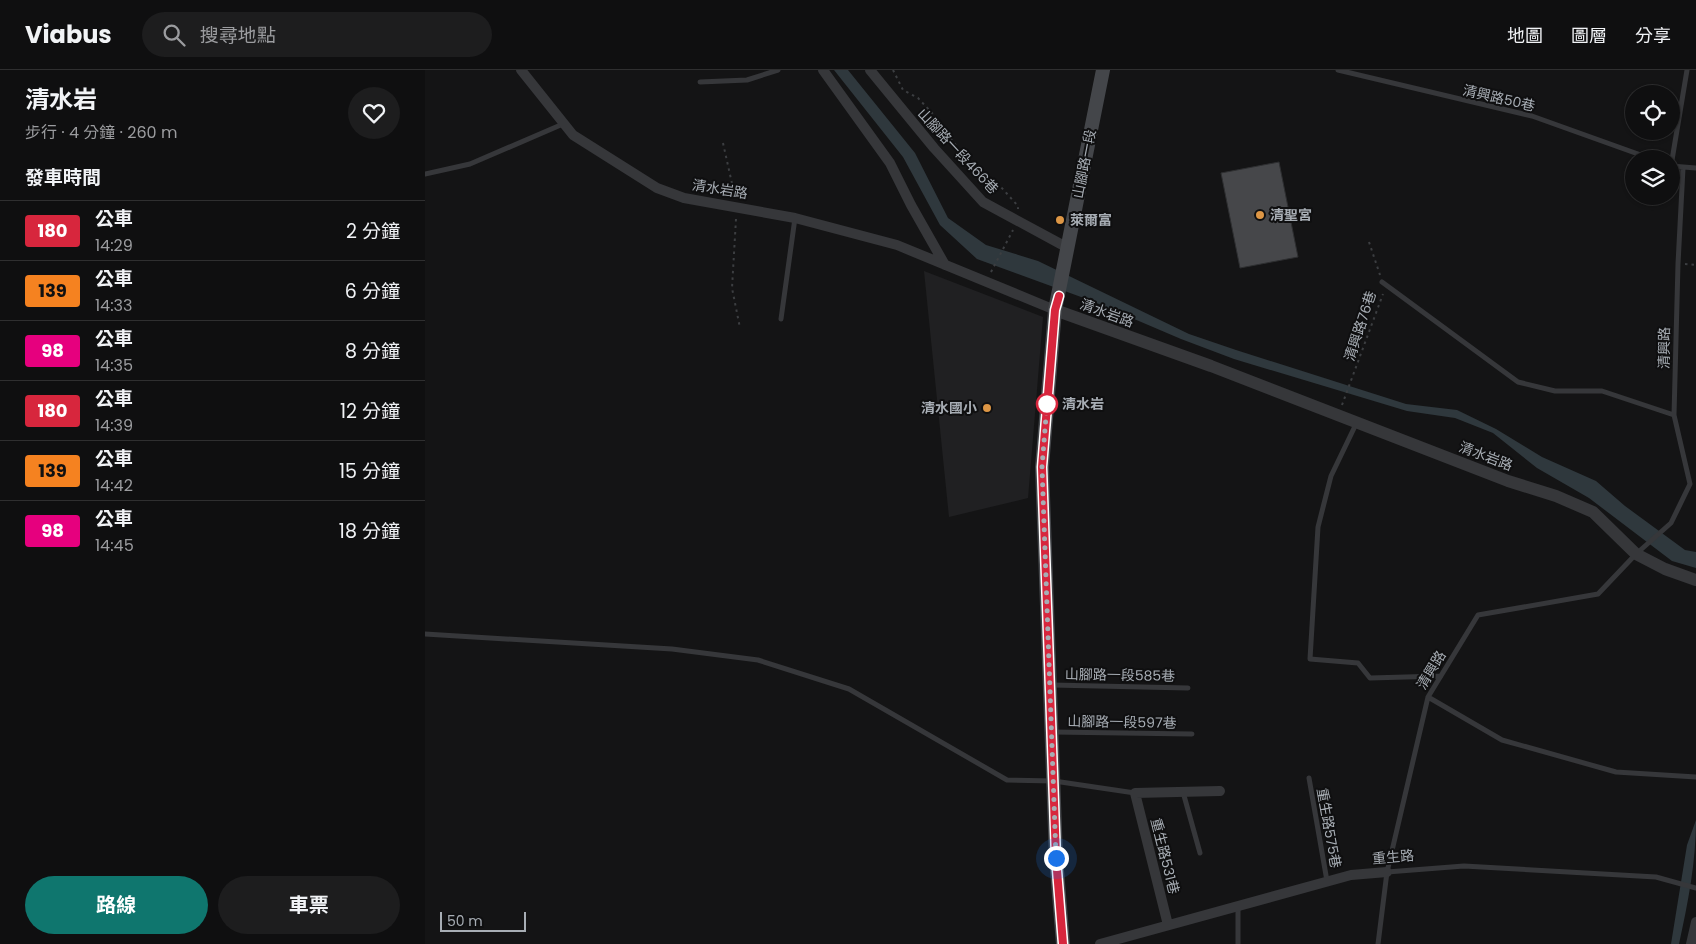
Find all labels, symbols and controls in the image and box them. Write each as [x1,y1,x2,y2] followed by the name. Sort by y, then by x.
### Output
[142,12,492,57] search box
[25,18,112,51] text: Viabus
[160,21,188,49] icon: search
[200,22,276,49] text: 搜尋地點
[1507,23,1543,48] text: 地圖
[1571,23,1607,48] text: 圖層
[1635,23,1671,48] text: 分享
[1461,80,1537,116] street label: 清興路50巷
[25,83,97,116] text: 清水岩
[1625,85,1680,205] map controls
[1625,85,1680,140] button: locate
[348,87,400,139] button: heart
[913,104,1003,198] street label: 山腳路一段466巷
[25,121,177,144] text: 步行 · 4 分鐘 · 260 m
[1068,128,1100,200] street label: 山腳路一段
[1625,150,1680,205] button: layers
[25,164,101,191] text: 發車時間
[691,175,749,203] street label: 清水岩路
[95,205,133,232] text: 公車
[1270,205,1312,225] place label: 清聖宮
[1254,209,1266,221] marker: 清聖宮
[1070,210,1112,230] place label: 萊爾富
[1054,214,1066,226] marker: 萊爾富
[37,218,68,243] text: 180
[346,218,400,245] text: 2 分鐘
[95,234,133,257] text: 14:29
[95,265,133,292] text: 公車
[38,278,67,303] text: 139
[345,278,400,305] text: 6 分鐘
[1339,288,1381,364] street label: 清興路76巷
[95,294,132,317] text: 14:33
[1077,294,1137,332] street label: 清水岩路
[95,325,133,352] text: 公車
[1654,327,1674,369] street label: 清興路
[41,338,64,363] text: 98
[345,338,400,365] text: 8 分鐘
[95,354,133,377] text: 14:35
[95,385,133,412] text: 公車
[1036,393,1058,415] marker: 清水岩
[1062,394,1104,414] place label: 清水岩
[37,398,68,423] text: 180
[340,398,400,425] text: 12 分鐘
[921,398,977,418] place label: 清水國小
[981,402,993,414] marker: 清水國小
[95,414,133,437] text: 14:39
[1456,437,1516,475] street label: 清水岩路
[95,445,133,472] text: 公車
[38,458,67,483] text: 139
[339,458,400,485] text: 15 分鐘
[95,474,133,497] text: 14:42
[95,505,133,532] text: 公車
[41,518,64,543] text: 98
[339,518,400,545] text: 18 分鐘
[95,534,134,557] text: 14:45
[1412,647,1450,693] street label: 清興路
[1065,664,1175,686] street label: 山腳路一段585巷
[1067,711,1177,733] street label: 山腳路一段597巷
[1312,786,1346,870] street label: 重生路575巷
[1146,816,1184,896] street label: 重生路531巷
[1371,845,1415,869] street label: 重生路
[1044,846,1069,871] your location
[25,876,208,934] button: 路線
[218,876,400,934] button: 車票
[440,909,526,932] scale bar
[447,911,483,931] text: 50 m

